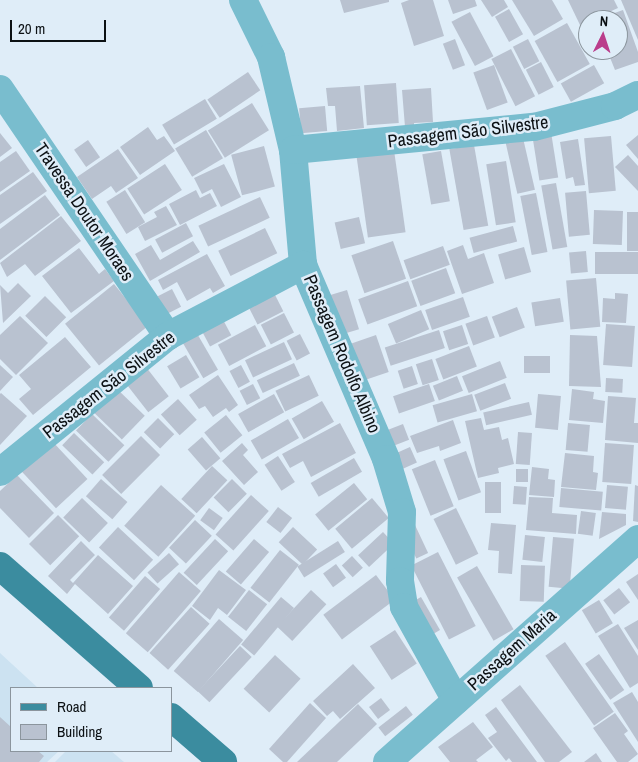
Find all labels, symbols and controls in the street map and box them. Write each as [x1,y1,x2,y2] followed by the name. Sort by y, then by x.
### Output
[12,10,109,42] scale bar
[578,10,628,60] north arrow
[599,12,609,30] text: N
[18,18,45,39] text: 20 m
[386,111,550,153] street label: Passagem São Silvestre
[30,139,138,285] street label: Travessa Doutor Moraes
[299,271,385,437] street label: Passagem Rodolfo Albino
[39,327,179,443] street label: Passagem São Silvestre
[463,605,561,695] street label: Passagem Maria
[10,687,172,752] legend
[57,696,86,717] text: Road
[57,721,102,742] text: Building

